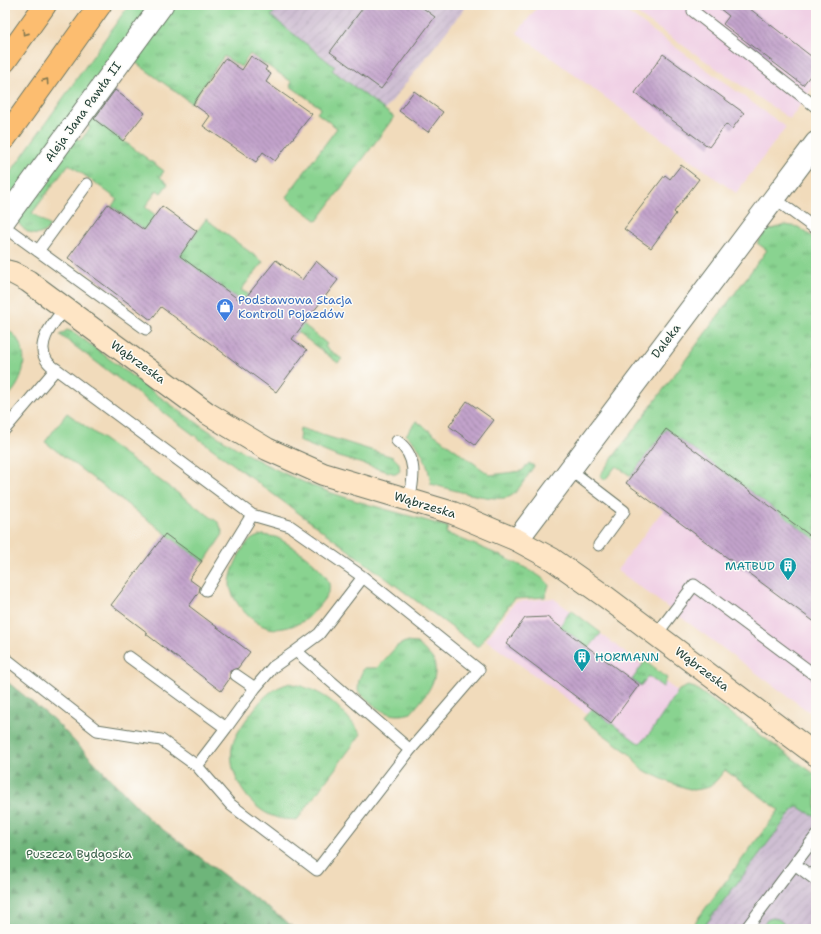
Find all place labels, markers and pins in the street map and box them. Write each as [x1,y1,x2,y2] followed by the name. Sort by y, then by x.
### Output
[238,292,352,322] place label: Podstawowa Stacja Kontroli Pojazdów
[215,297,235,322] shop icon: Podstawowa Stacja Kontroli Pojazdów
[778,556,798,581] building icon: MATBUD
[725,558,775,574] place label: MATBUD
[572,647,592,672] building icon: HORMANN
[595,649,659,665] place label: HORMANN

